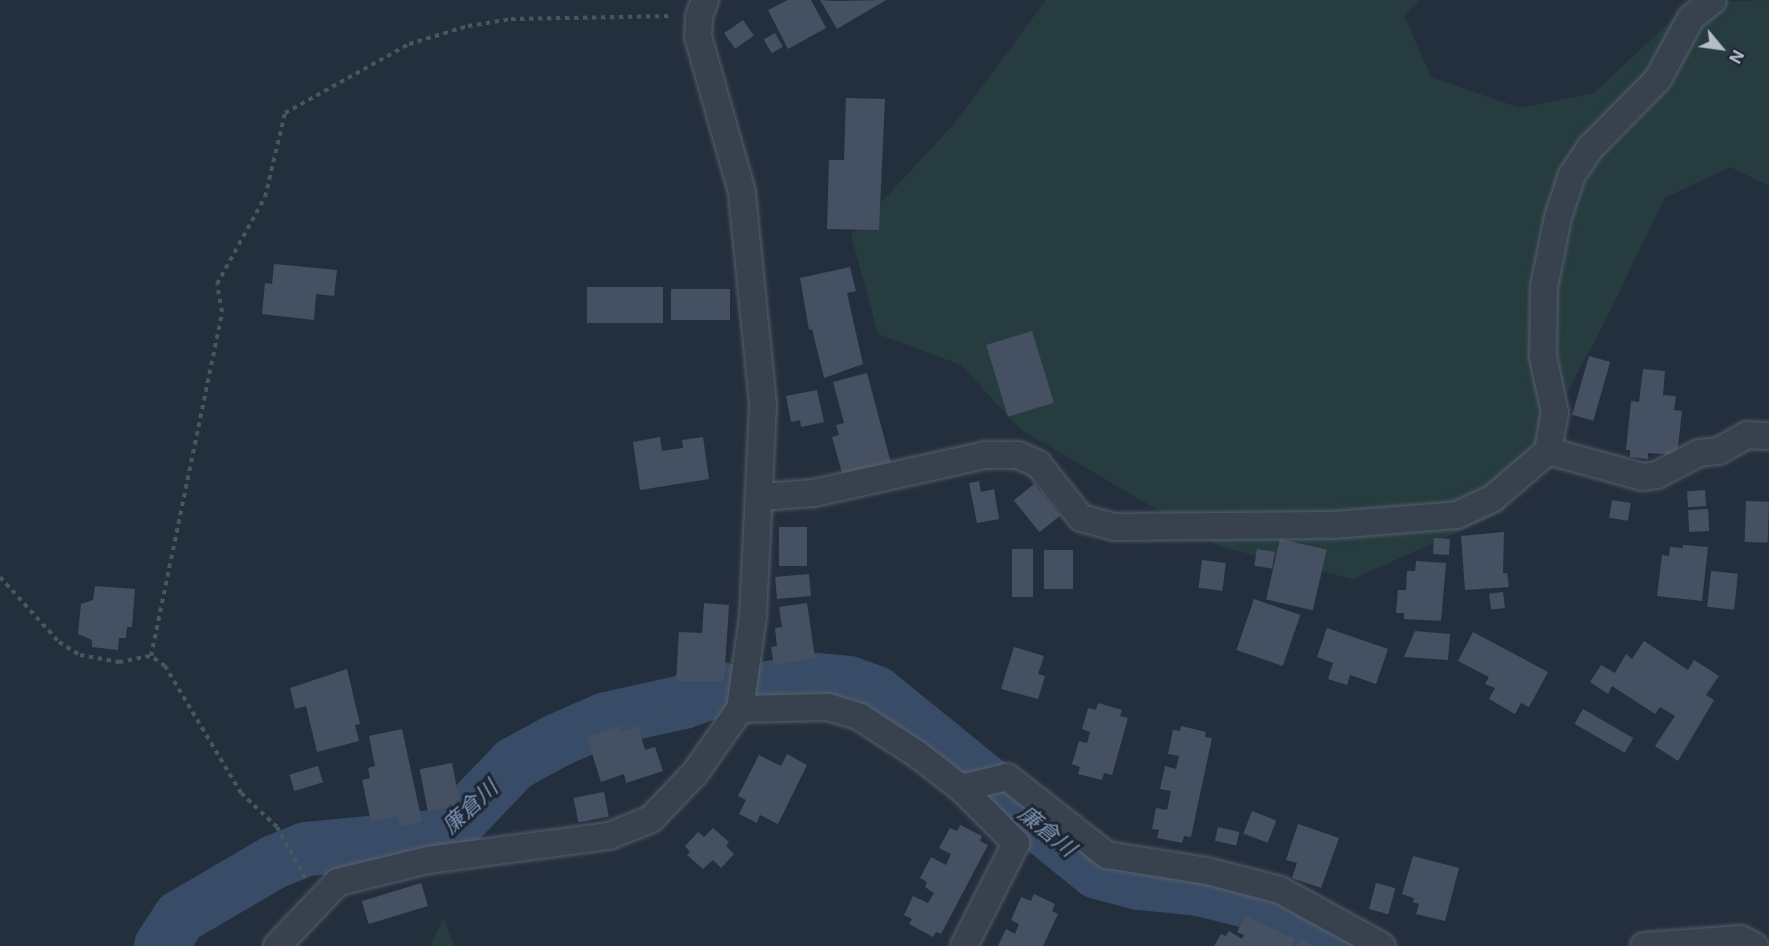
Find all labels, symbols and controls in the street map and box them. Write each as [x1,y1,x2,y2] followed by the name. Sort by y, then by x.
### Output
[1691,18,1751,78] north arrow
[1725,47,1748,67] text: N
[437,775,503,839] water label: 廉倉川
[1013,800,1081,862] water label: 廉倉川

